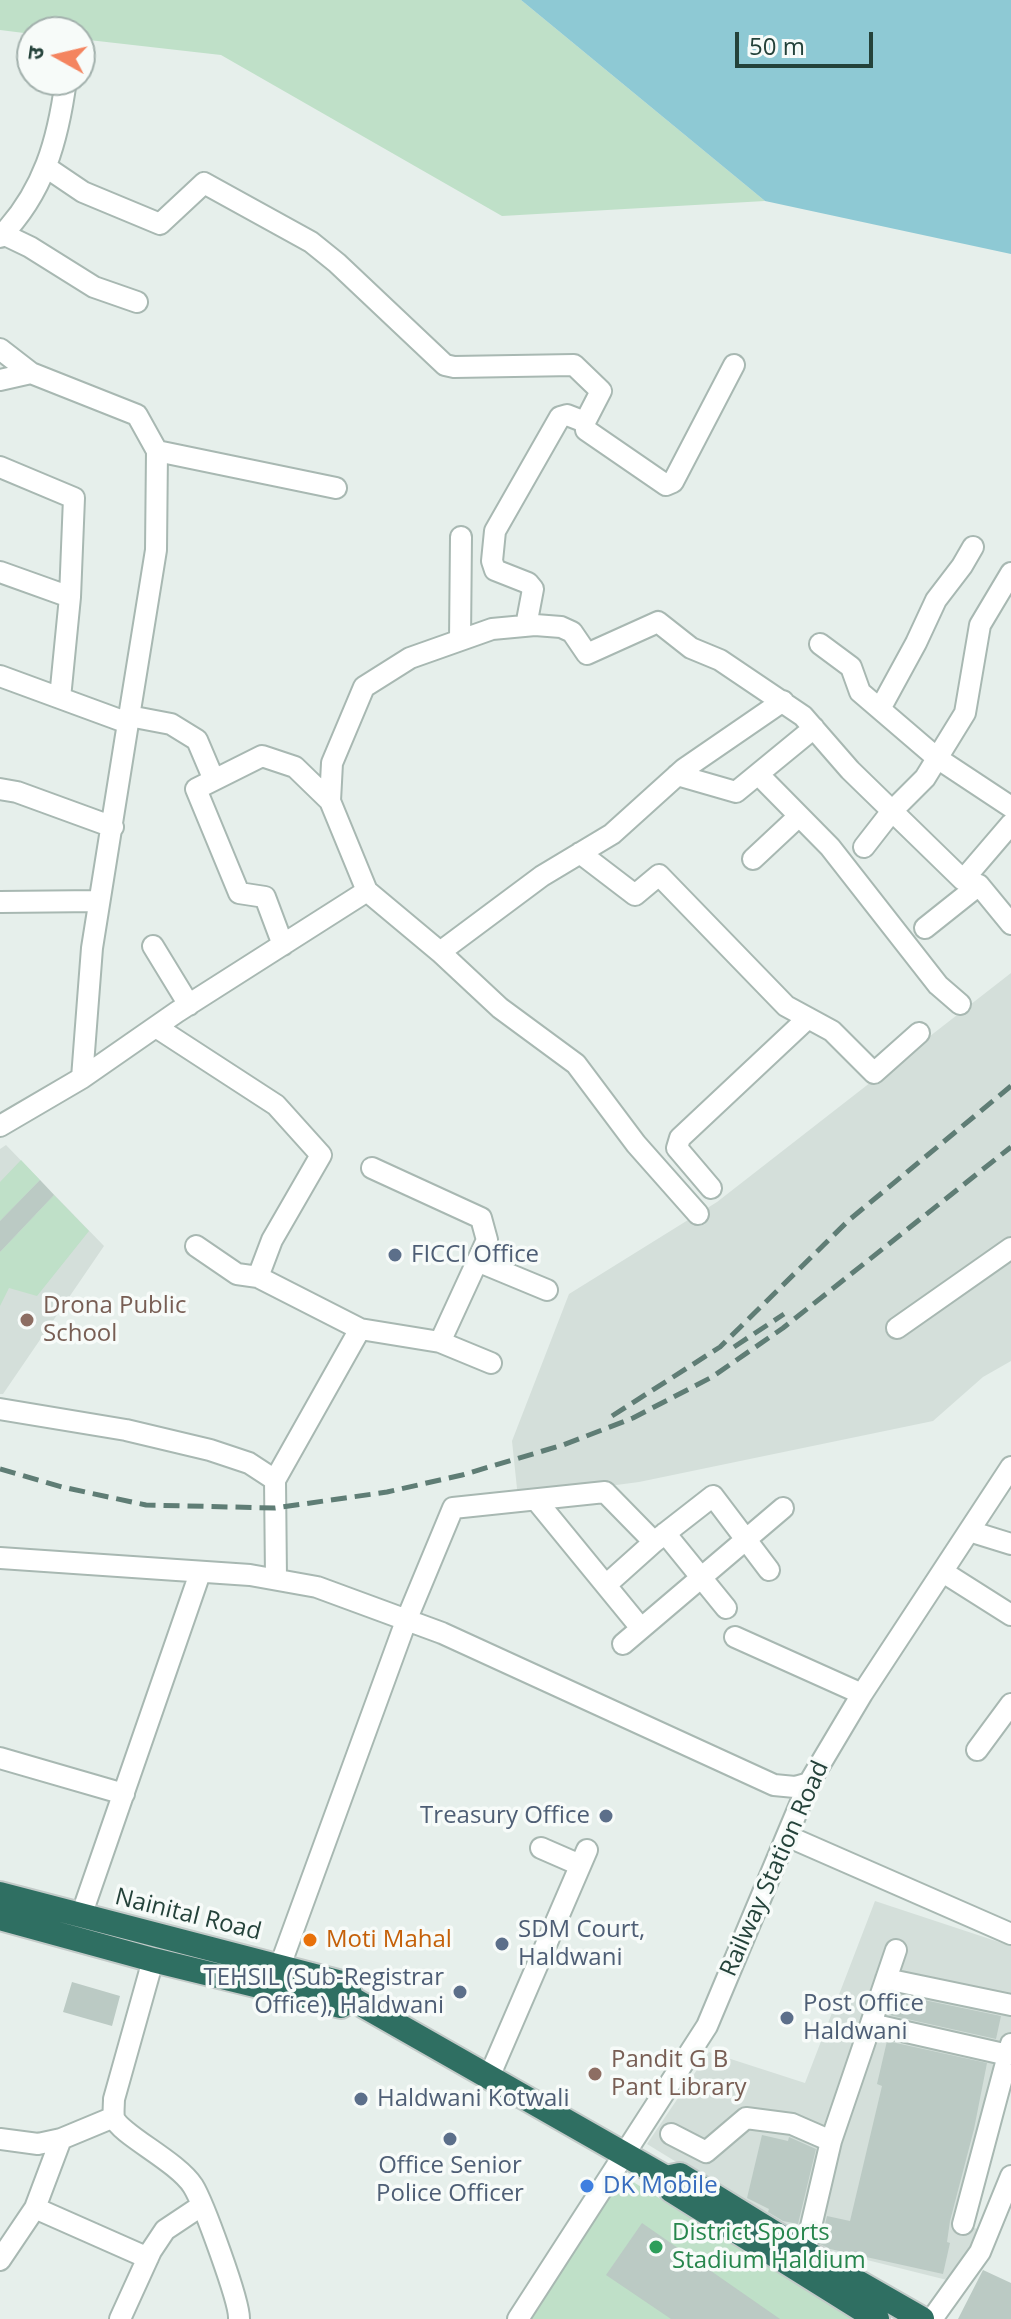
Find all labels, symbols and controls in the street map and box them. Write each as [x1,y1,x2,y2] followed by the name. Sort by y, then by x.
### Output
[16,16,96,96] north arrow
[739,16,877,66] scale bar
[749,29,805,62] text: 50 m
[18,44,50,61] text: उ
[411,1241,539,1269] place label: FICCI Office
[386,1246,404,1264] marker: FICCI Office
[43,1292,186,1348] place label: Drona Public School
[18,1311,36,1329] marker: Drona Public School
[715,1757,835,1981] street label: Railway Station Road
[420,1802,590,1830] place label: Treasury Office
[597,1807,615,1825] marker: Treasury Office
[112,1883,264,1947] street label: Nainital Road
[518,1916,645,1972] place label: SDM Court, Haldwani
[326,1926,452,1954] place label: Moti Mahal
[301,1931,319,1949] marker: Moti Mahal
[493,1935,511,1953] marker: SDM Court, Haldwani
[203,1964,444,2020] place label: TEHSIL (Sub-Registrar Office), Haldwani
[451,1983,469,2001] marker: TEHSIL (Sub-Registrar Office), Haldwani
[803,1990,924,2046] place label: Post Office Haldwani
[778,2009,796,2027] marker: Post Office Haldwani
[611,2046,747,2102] place label: Pandit G B Pant Library
[586,2065,604,2083] marker: Pandit G B Pant Library
[377,2085,569,2113] place label: Haldwani Kotwali
[352,2090,370,2108] marker: Haldwani Kotwali
[441,2130,459,2148] marker: Office Senior Police Officer
[376,2152,524,2208] place label: Office Senior Police Officer
[603,2172,718,2200] place label: DK Mobile
[578,2177,596,2195] marker: DK Mobile
[672,2219,866,2275] place label: District Sports Stadium Haldium
[647,2238,665,2256] marker: District Sports Stadium Haldium

